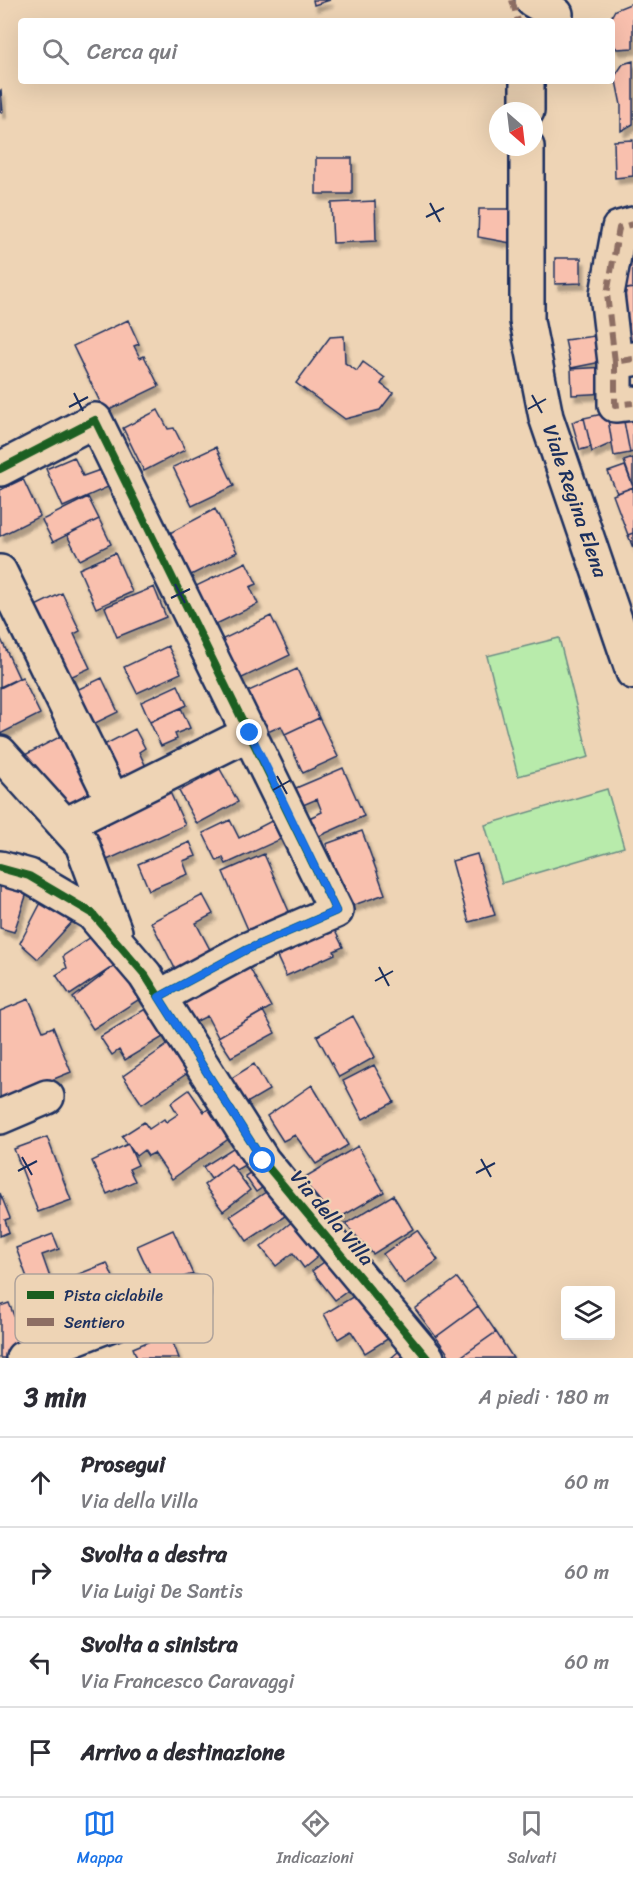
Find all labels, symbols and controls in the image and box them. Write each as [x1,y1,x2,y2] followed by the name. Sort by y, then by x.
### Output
[18,18,615,84] search box
[87,32,177,71] text: Cerca qui
[39,35,72,68] icon: search
[489,102,543,156] north arrow
[532,420,618,583] street label: Viale Regina Elena
[236,719,262,745] route end
[249,1147,275,1173] route start
[281,1162,383,1274] street label: Via della Villa
[15,1274,213,1343] legend
[64,1281,163,1310] text: Pista ciclabile
[561,1286,615,1340] map controls
[561,1286,615,1340] button: layers
[64,1308,125,1337] text: Sentiero
[24,1374,86,1420] text: 3 min
[479,1380,609,1415] text: A piedi · 180 m
[81,1445,165,1484] text: Prosegui
[564,1465,609,1500] text: 60 m
[24,1466,57,1499] icon: ahead
[81,1484,198,1519] text: Via della Villa
[81,1535,227,1574] text: Svolta a destra
[564,1555,609,1590] text: 60 m
[24,1556,57,1589] icon: right
[81,1574,243,1609] text: Via Luigi De Santis
[81,1625,238,1664] text: Svolta a sinistra
[564,1645,609,1680] text: 60 m
[24,1646,57,1679] icon: left
[81,1664,294,1699] text: Via Francesco Caravaggi
[81,1733,285,1772] text: Arrivo a destinazione
[24,1736,57,1769] icon: arrive
[77,1807,123,1872] tab: Mappa
[277,1807,354,1872] tab: Indicazioni
[507,1807,556,1872] tab: Salvati

